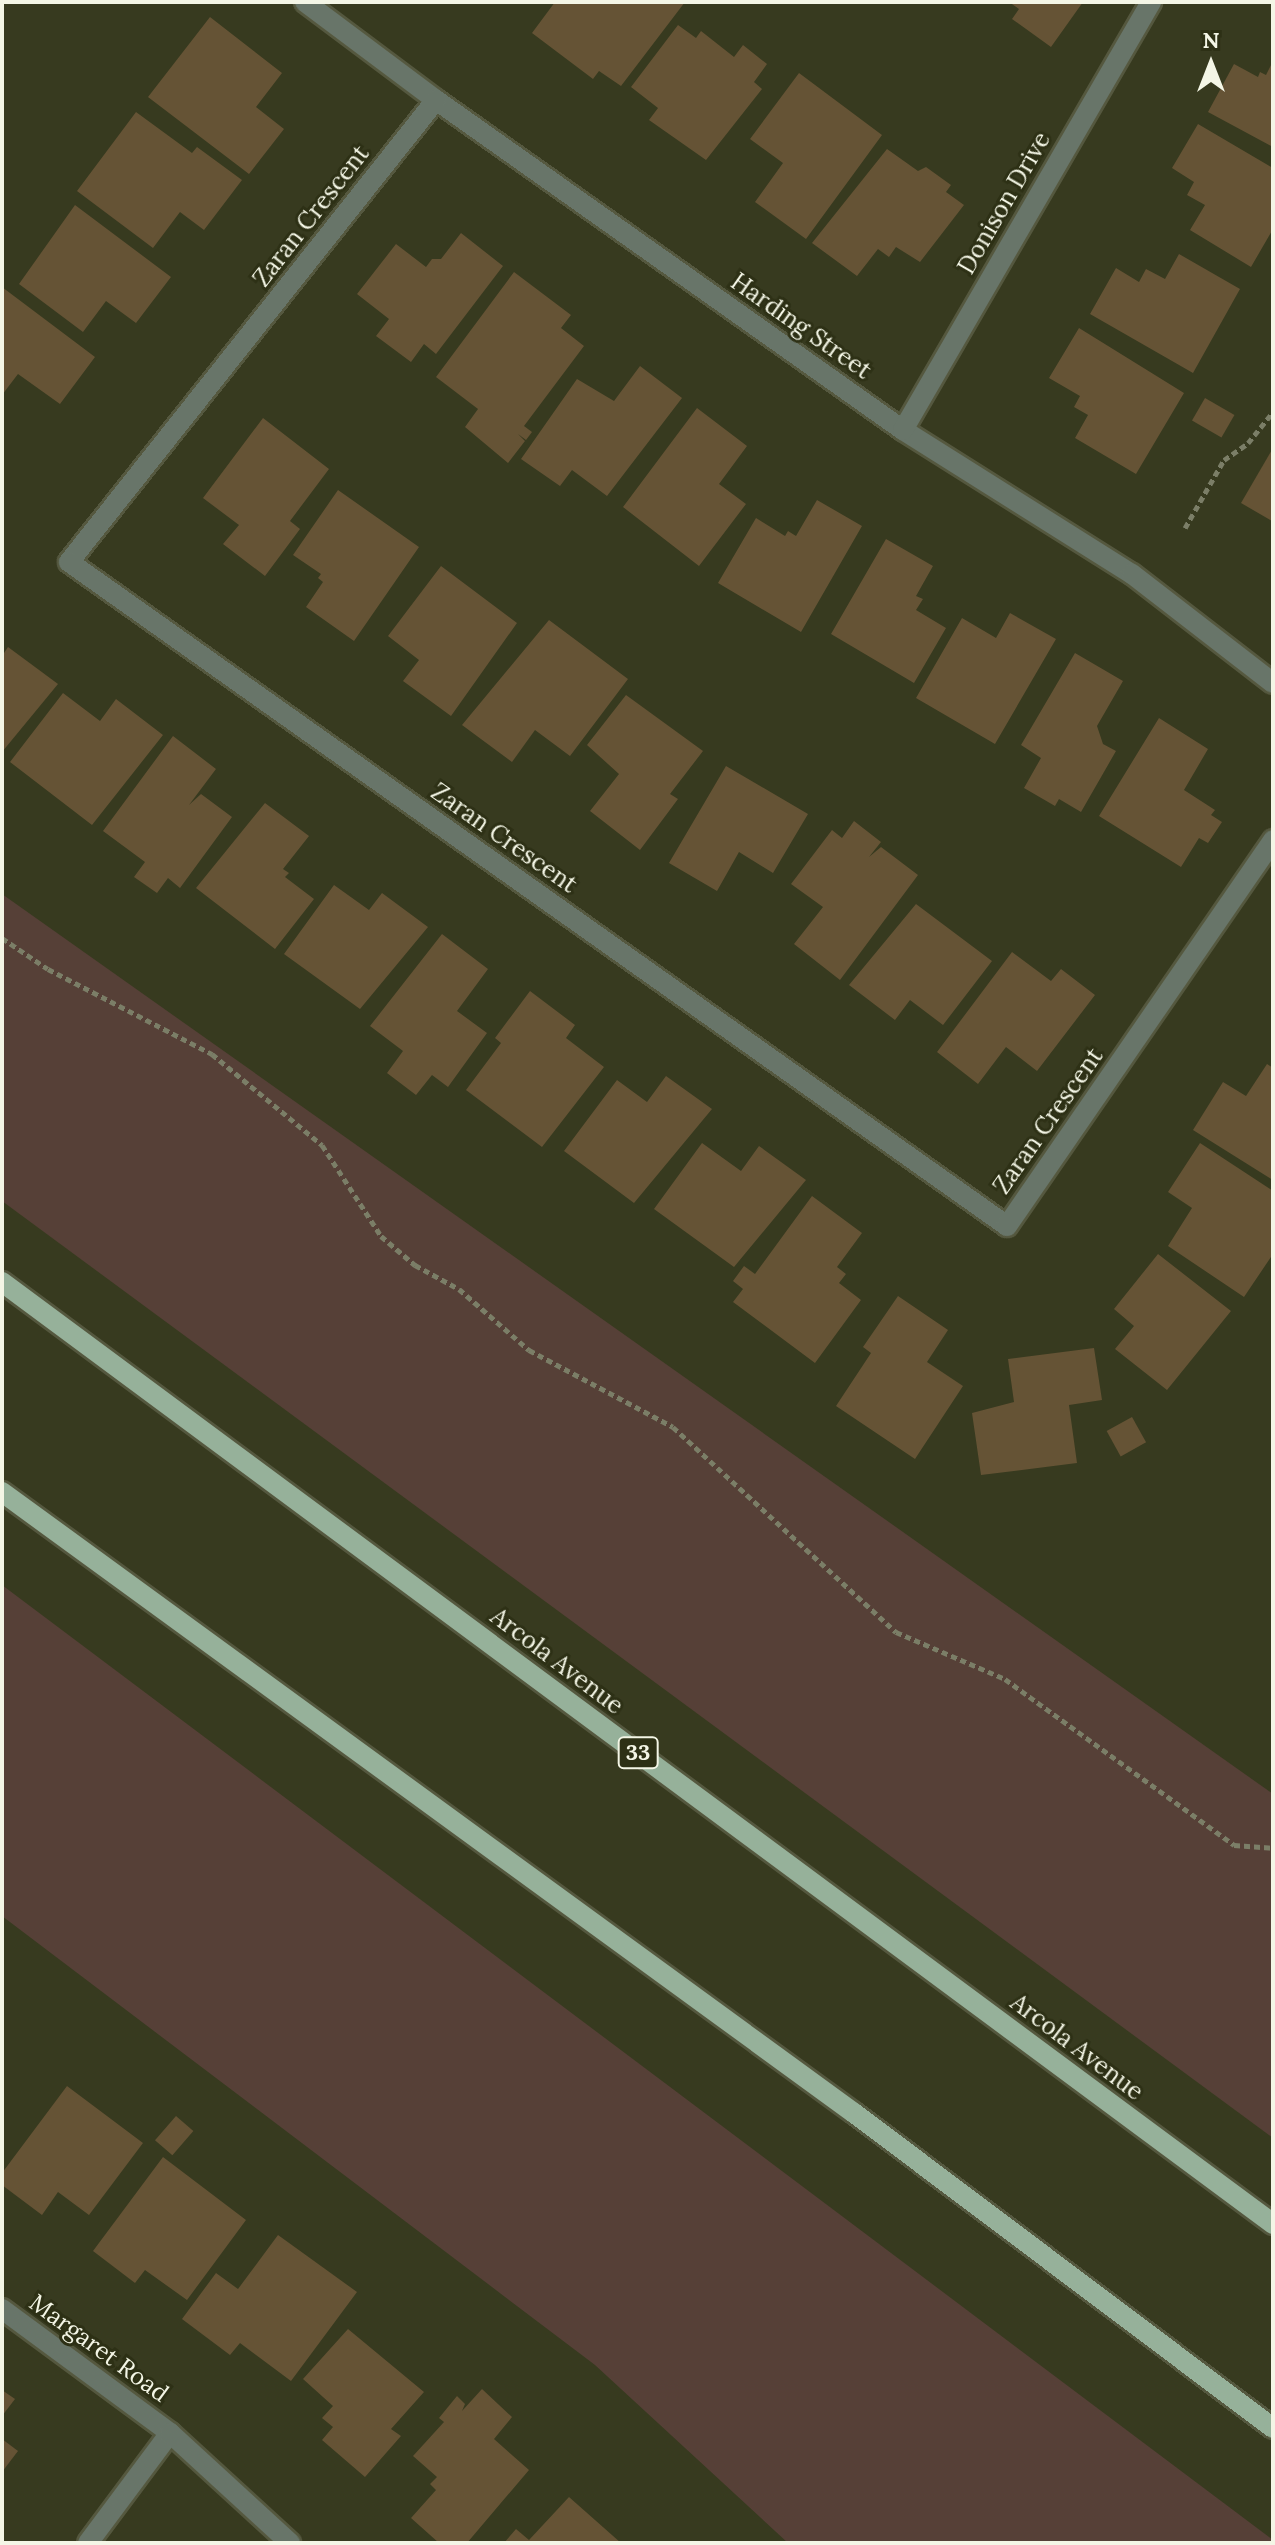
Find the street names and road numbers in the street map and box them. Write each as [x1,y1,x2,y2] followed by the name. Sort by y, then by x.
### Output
[952,127,1056,279] street label: Donison Drive
[247,140,375,292] street label: Zaran Crescent
[725,267,877,385] street label: Harding Street
[426,777,582,899] street label: Zaran Crescent
[987,1043,1109,1199] street label: Zaran Crescent
[485,1602,629,1720] street label: Arcola Avenue
[616,1735,660,1771] road number: 33
[1005,1988,1149,2106] street label: Arcola Avenue
[24,2288,174,2408] street label: Margaret Road

